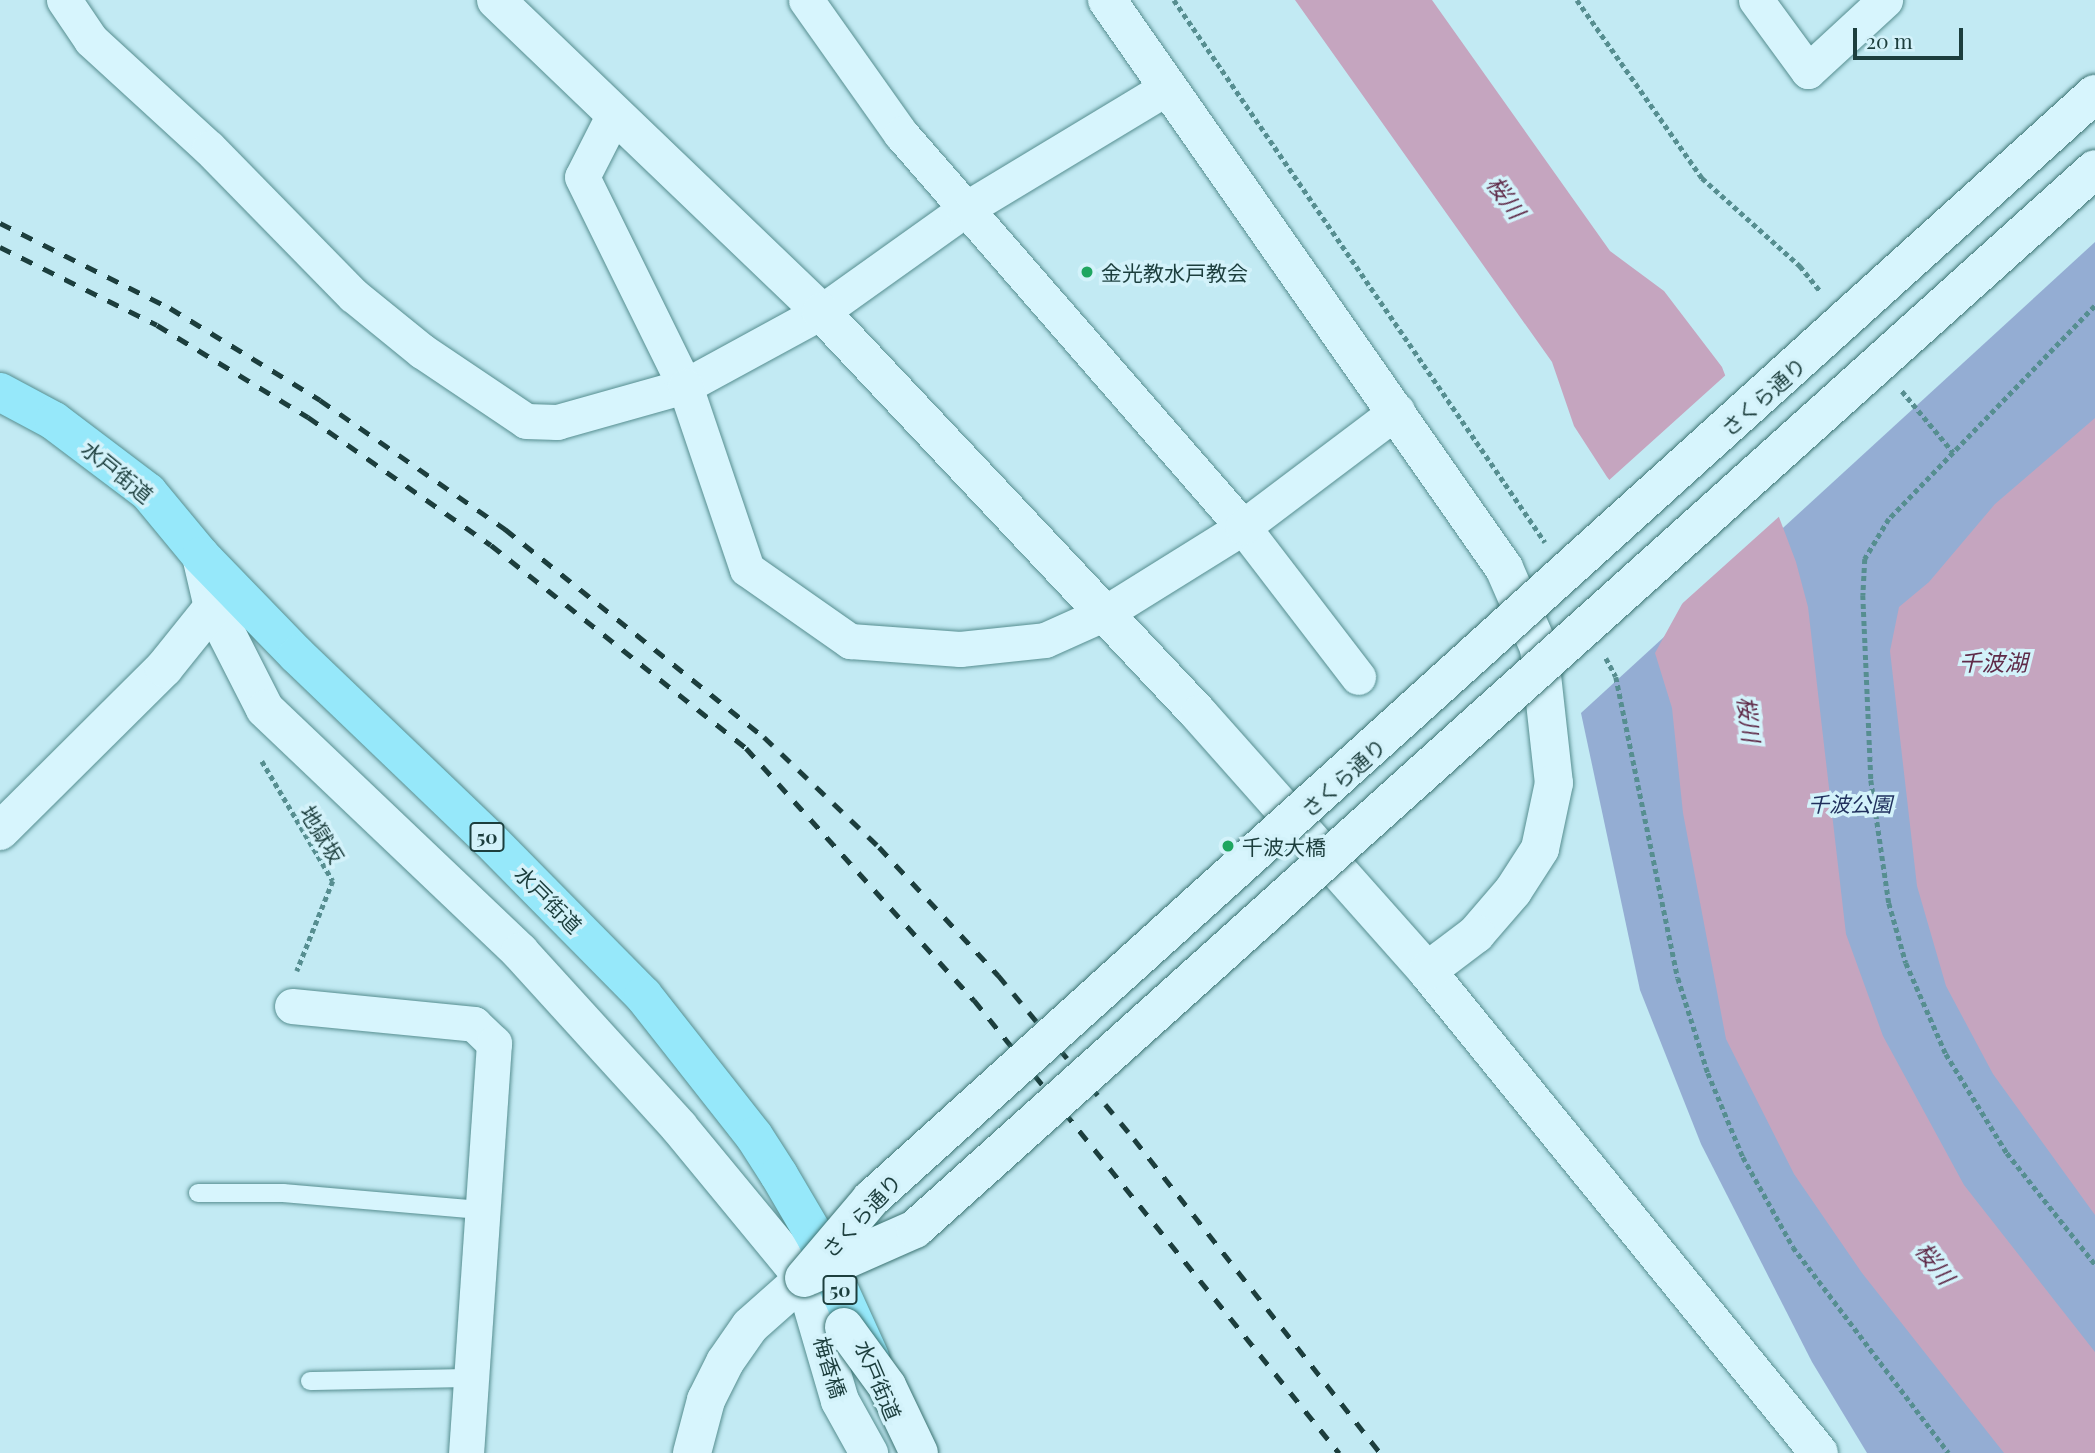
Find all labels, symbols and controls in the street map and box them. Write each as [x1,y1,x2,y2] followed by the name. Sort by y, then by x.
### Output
[1857,14,1967,58] scale bar
[1866,26,1913,54] text: 20 m
[1481,170,1531,224] water label: 桜川
[1101,259,1248,285] place label: 金光教水戸教会
[1079,264,1095,280] marker: 金光教水戸教会
[1716,352,1810,440] street label: さくら通り
[77,435,159,507] street label: 水戸街道
[1959,648,2027,676] water label: 千波湖
[1732,694,1766,744] water label: 桜川
[1296,733,1390,821] street label: さくら通り
[1808,790,1892,816] park label: 千波公園
[296,801,350,867] street label: 地獄坂
[470,822,504,852] road number: 50
[1242,833,1326,859] place label: 千波大橋
[1220,838,1236,854] marker: 千波大橋
[510,860,588,938] street label: 水戸街道
[816,1168,906,1262] street label: さくら通り
[1910,1236,1960,1290] water label: 桜川
[822,1274,858,1306] road number: 50
[810,1333,852,1401] street label: 梅香橋
[851,1336,907,1424] street label: 水戸街道

